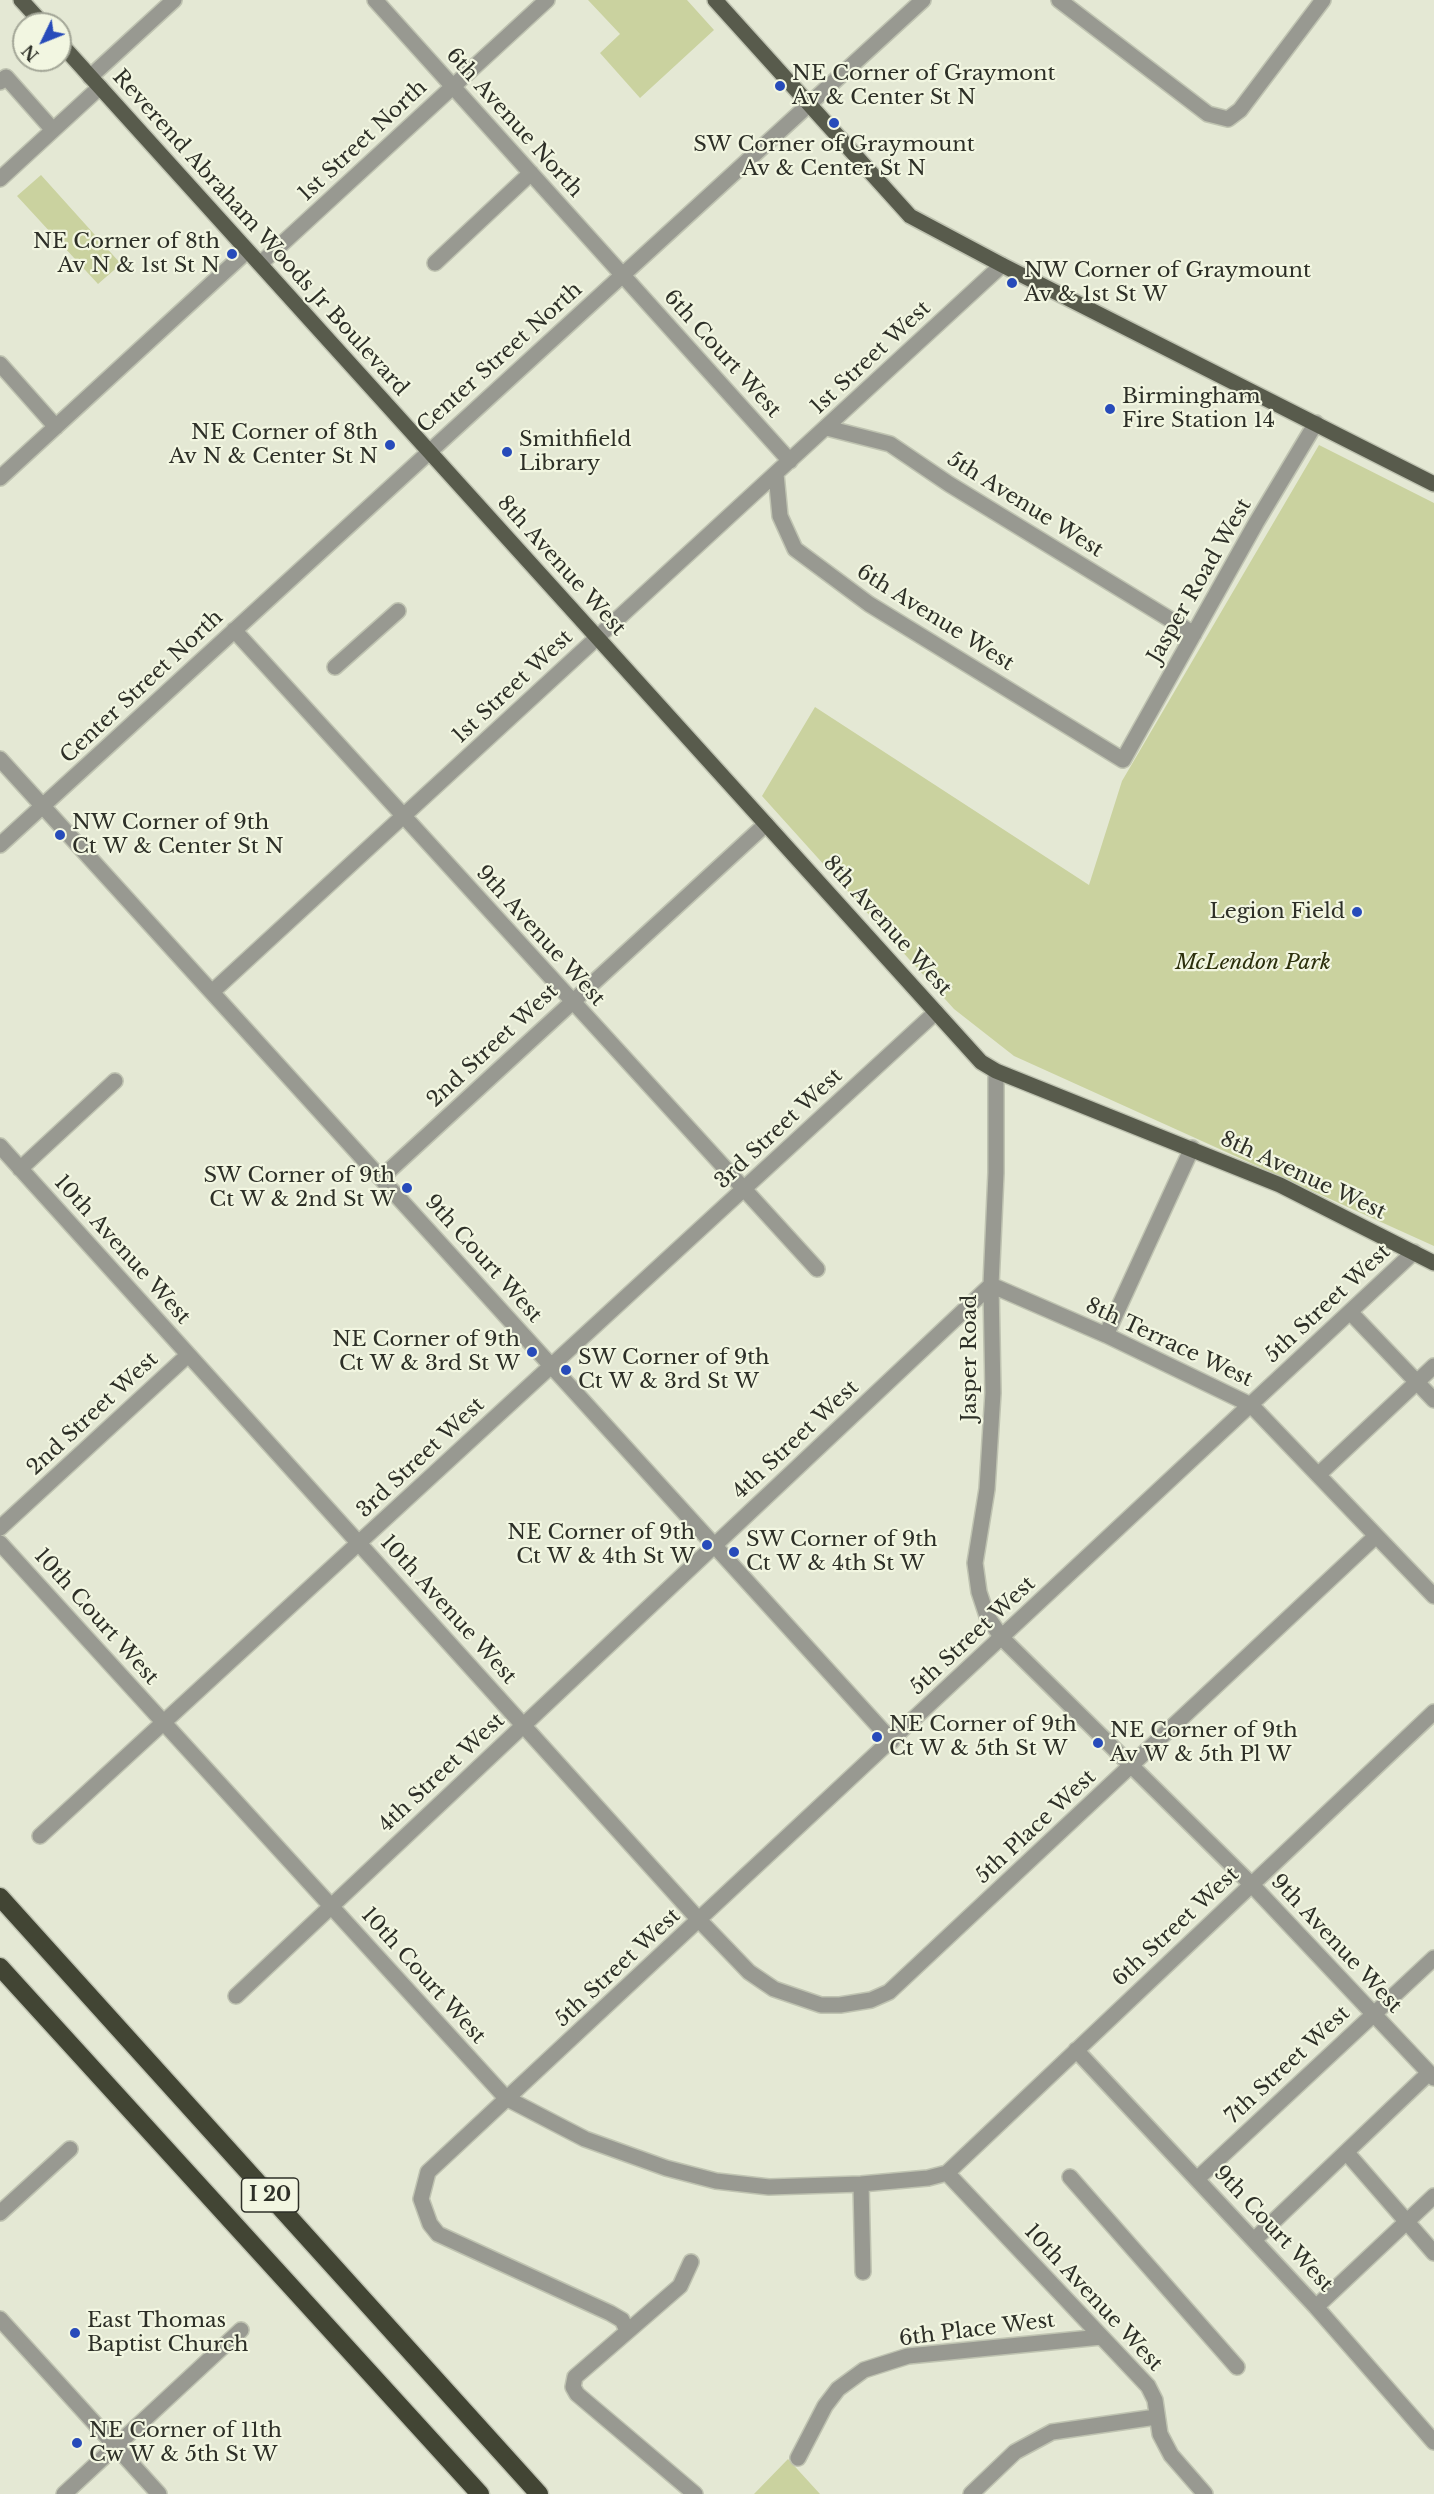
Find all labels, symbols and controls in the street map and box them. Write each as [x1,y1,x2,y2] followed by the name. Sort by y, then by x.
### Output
[12,12,72,72] north arrow
[18,41,43,65] text: N
[440,43,588,203] street label: 6th Avenue North
[792,61,1055,111] place label: NE Corner of Graymont Av & Center St N
[107,65,413,401] street label: Reverend Abraham Woods Jr Boulevard
[294,75,432,207] street label: 1st Street North
[773,79,787,93] marker: NE Corner of Graymont Av & Center St N
[827,116,841,130] marker: SW Corner of Graymount Av & Center St N
[693,132,975,182] place label: SW Corner of Graymount Av & Center St N
[33,229,220,279] place label: NE Corner of 8th Av N & 1st St N
[225,247,239,261] marker: NE Corner of 8th Av N & 1st St N
[1024,258,1311,308] place label: NW Corner of Graymount Av & 1st St W
[1005,276,1019,290] marker: NW Corner of Graymount Av & 1st St W
[412,277,588,439] street label: Center Street North
[658,285,786,423] street label: 6th Court West
[806,296,936,420] street label: 1st Street West
[1122,384,1275,434] place label: Birmingham Fire Station 14
[1103,402,1117,416] marker: Birmingham Fire Station 14
[169,420,378,470] place label: NE Corner of 8th Av N & Center St N
[519,427,631,477] place label: Smithfield Library
[383,438,397,452] marker: NE Corner of 8th Av N & Center St N
[500,445,514,459] marker: Smithfield Library
[942,447,1108,563] street label: 5th Avenue West
[492,491,630,641] street label: 8th Avenue West
[1143,494,1257,668] street label: Jasper Road West
[852,559,1018,677] street label: 6th Avenue West
[56,605,228,769] street label: Center Street North
[448,625,578,749] street label: 1st Street West
[72,810,284,860] place label: NW Corner of 9th Ct W & Center St N
[53,828,67,842] marker: NW Corner of 9th Ct W & Center St N
[818,851,956,1001] street label: 8th Avenue West
[470,861,610,1011] street label: 9th Avenue West
[1209,899,1345,925] place label: Legion Field
[1350,905,1364,919] marker: Legion Field
[1175,950,1331,976] park label: McLendon Park
[422,979,564,1113] street label: 2nd Street West
[710,1064,848,1194] street label: 3rd Street West
[1216,1127,1390,1225] street label: 8th Avenue West
[203,1163,395,1213] place label: SW Corner of 9th Ct W & 2nd St W
[49,1170,195,1330] street label: 10th Avenue West
[400,1181,414,1195] marker: SW Corner of 9th Ct W & 2nd St W
[419,1190,547,1328] street label: 9th Court West
[1260,1240,1396,1368] street label: 5th Street West
[1081,1293,1257,1393] street label: 8th Terrace West
[957,1295,983,1421] street label: Jasper Road
[332,1327,520,1377] place label: NE Corner of 9th Ct W & 3rd St W
[525,1345,539,1359] marker: NE Corner of 9th Ct W & 3rd St W
[578,1345,770,1395] place label: SW Corner of 9th Ct W & 3rd St W
[22,1347,164,1481] street label: 2nd Street West
[559,1363,573,1377] marker: SW Corner of 9th Ct W & 3rd St W
[728,1375,864,1505] street label: 4th Street West
[352,1393,490,1523] street label: 3rd Street West
[507,1520,695,1570] place label: NE Corner of 9th Ct W & 4th St W
[746,1527,938,1577] place label: SW Corner of 9th Ct W & 4th St W
[375,1530,521,1690] street label: 10th Avenue West
[700,1538,714,1552] marker: NE Corner of 9th Ct W & 4th St W
[28,1544,164,1690] street label: 10th Court West
[727,1545,741,1559] marker: SW Corner of 9th Ct W & 4th St W
[905,1572,1041,1700] street label: 5th Street West
[374,1708,510,1838] street label: 4th Street West
[889,1712,1077,1762] place label: NE Corner of 9th Ct W & 5th St W
[1110,1718,1298,1768] place label: NE Corner of 9th Av W & 5th Pl W
[870,1730,884,1744] marker: NE Corner of 9th Ct W & 5th St W
[1091,1736,1105,1750] marker: NE Corner of 9th Av W & 5th Pl W
[971,1765,1101,1889] street label: 5th Place West
[1108,1862,1244,1992] street label: 6th Street West
[1265,1869,1407,2019] street label: 9th Avenue West
[355,1903,491,2049] street label: 10th Court West
[550,1904,686,2032] street label: 5th Street West
[1221,2001,1355,2129] street label: 7th Street West
[1208,2161,1338,2297] street label: 9th Court West
[242,2178,298,2212] road number: I 20
[1019,2219,1167,2377] street label: 10th Avenue West
[87,2308,248,2358] place label: East Thomas Baptist Church
[898,2308,1056,2352] street label: 6th Place West
[68,2326,82,2340] marker: East Thomas Baptist Church
[89,2418,282,2468] place label: NE Corner of 11th Cw W & 5th St W
[70,2436,84,2450] marker: NE Corner of 11th Cw W & 5th St W

